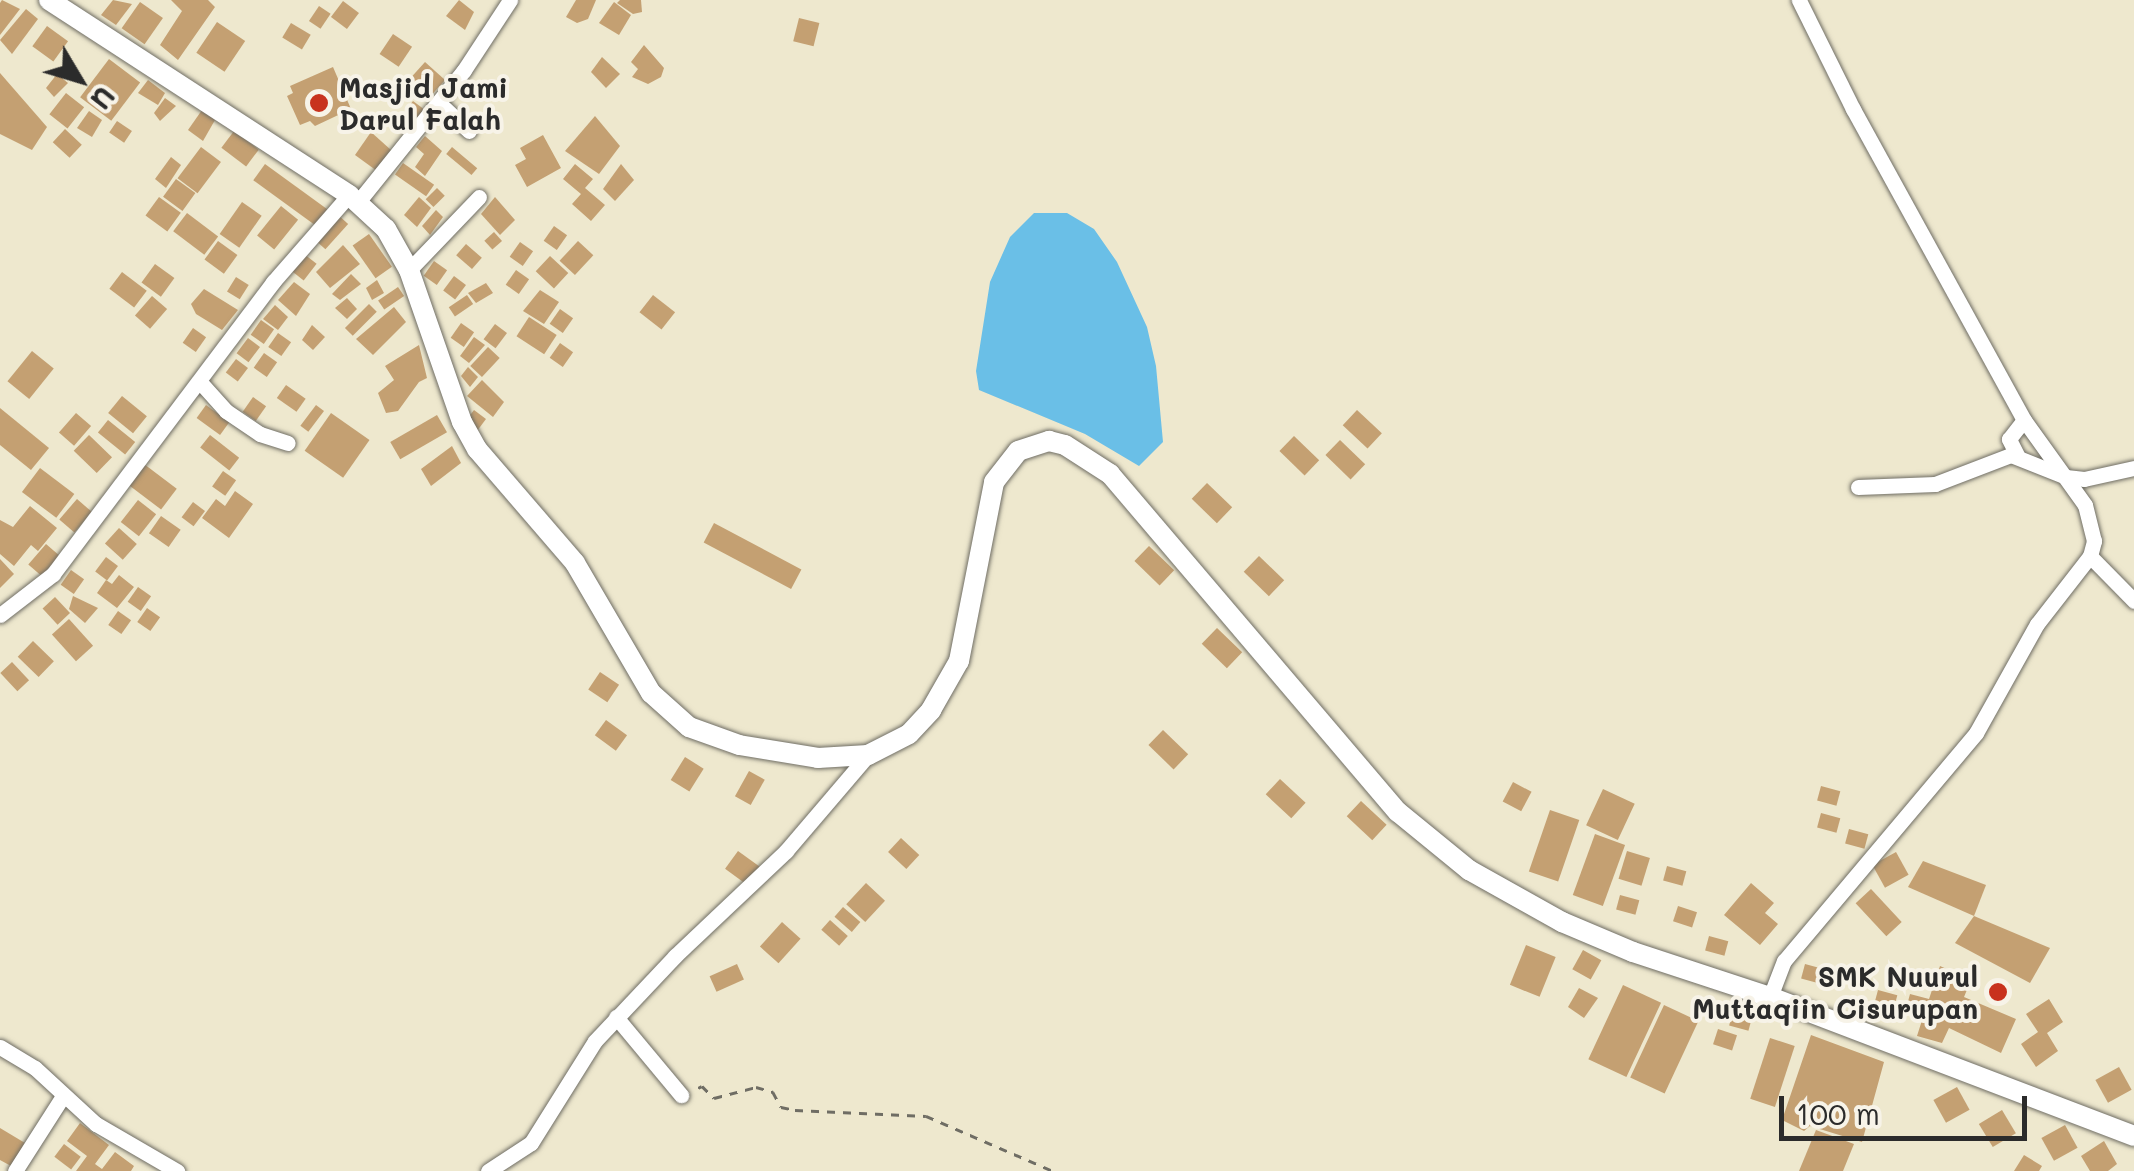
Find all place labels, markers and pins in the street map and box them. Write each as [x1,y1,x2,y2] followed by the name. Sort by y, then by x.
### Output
[339,70,508,136] place label: Masjid Jami Darul Falah
[308,92,330,114] marker: Masjid Jami Darul Falah
[1692,959,1978,1025] place label: SMK Nuurul Muttaqiin Cisurupan
[1987,981,2009,1003] marker: SMK Nuurul Muttaqiin Cisurupan

